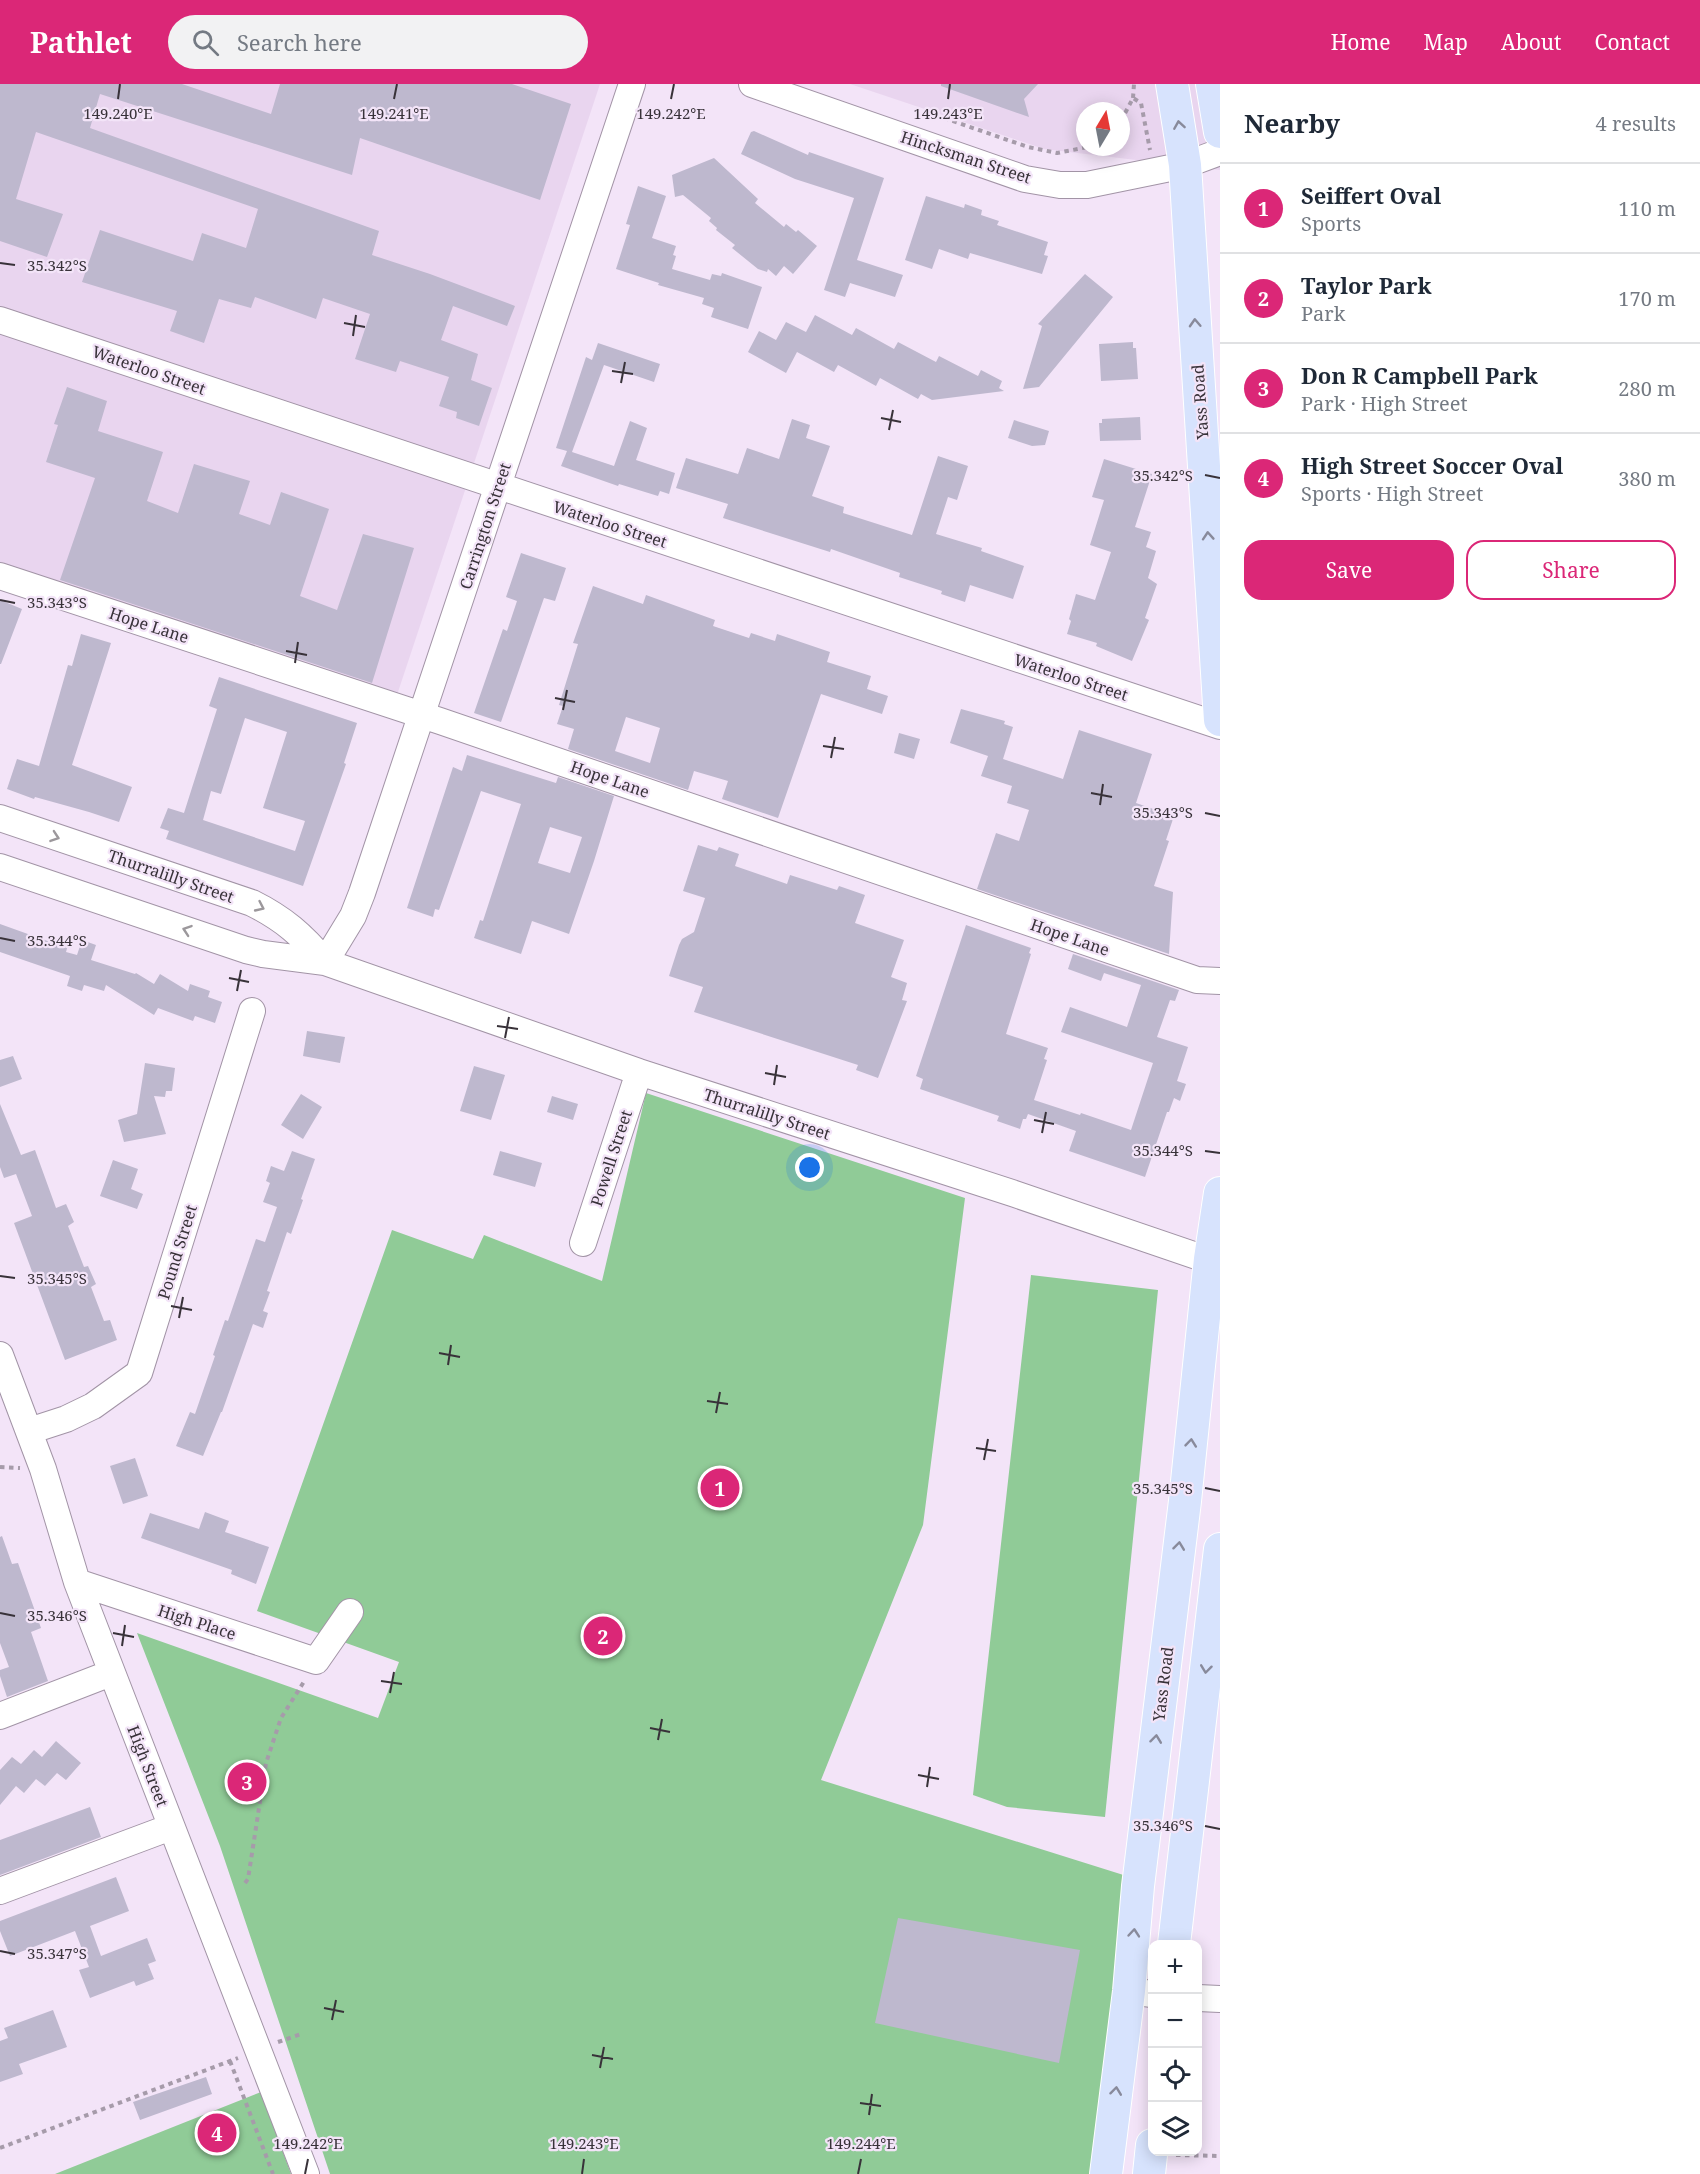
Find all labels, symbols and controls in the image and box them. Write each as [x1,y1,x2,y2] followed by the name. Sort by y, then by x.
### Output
[168,15,588,69] search box
[30,23,132,61] text: Pathlet
[189,26,222,59] icon: search
[237,27,362,57] text: Search here
[1331,28,1391,56] text: Home
[1424,28,1468,56] text: Map
[1501,28,1562,56] text: About
[1595,28,1670,56] text: Contact
[1076,102,1130,156] north arrow
[83,103,153,123] text: 149.240°E
[359,103,429,123] text: 149.241°E
[636,103,706,123] text: 149.242°E
[913,103,983,123] text: 149.243°E
[1244,105,1340,141] text: Nearby
[1596,110,1676,137] text: 4 results
[1173,120,1186,130] one-way arrow
[898,126,1034,189] street label: Hincksman Street
[1301,180,1441,210] text: Seiffert Oval
[1258,195,1269,222] text: 1
[1618,195,1676,222] text: 110 m
[1301,210,1361,237] text: Sports
[27,255,87,275] text: 35.342°S
[1301,270,1431,300] text: Taylor Park
[1258,285,1269,312] text: 2
[1618,285,1676,312] text: 170 m
[1301,300,1345,327] text: Park
[1188,319,1201,328] one-way arrow
[89,340,209,400] street label: Waterloo Street
[1301,360,1538,390] text: Don R Campbell Park
[1186,364,1214,441] street label: Yass Road
[1258,375,1269,402] text: 3
[1618,375,1676,402] text: 280 m
[1301,390,1468,417] text: Park · High Street
[1301,450,1563,480] text: High Street Soccer Oval
[454,460,516,592] street label: Carrington Street
[1133,465,1193,485] text: 35.342°S
[1258,465,1269,492] text: 4
[1618,465,1676,492] text: 380 m
[1301,480,1483,507] text: Sports · High Street
[550,495,670,553] street label: Waterloo Street
[1202,532,1215,541] one-way arrow
[1244,540,1454,600] button: Save
[1466,540,1676,600] button: Share
[27,592,87,612] text: 35.343°S
[106,602,192,648] street label: Hope Lane
[1011,648,1131,706] street label: Waterloo Street
[567,755,653,803] street label: Hope Lane
[1133,802,1193,822] text: 35.343°S
[49,830,60,842] one-way arrow
[105,844,237,908] street label: Thurralilly Street
[253,900,264,912] one-way arrow
[1027,913,1113,961] street label: Hope Lane
[182,925,193,938] one-way arrow
[27,930,87,950] text: 35.344°S
[701,1083,833,1145] street label: Thurralilly Street
[585,1107,637,1209] street label: Powell Street
[1133,1140,1193,1160] text: 35.344°S
[795,1153,824,1182] your location
[152,1202,202,1302] street label: Pound Street
[27,1268,87,1288] text: 35.345°S
[1184,1438,1197,1448] one-way arrow
[700,1466,740,1510] pin: 1
[1133,1478,1193,1498] text: 35.345°S
[1173,1541,1185,1550] one-way arrow
[155,1599,239,1645] street label: High Place
[27,1605,87,1625] text: 35.346°S
[584,1614,622,1658] pin: 2
[1147,1645,1179,1724] street label: Yass Road
[1200,1665,1213,1674] one-way arrow
[122,1722,174,1810] street label: High Street
[1149,1735,1162,1744] one-way arrow
[228,1760,266,1804] pin: 3
[1133,1815,1193,1835] text: 35.346°S
[1127,1929,1140,1938] one-way arrow
[1148,1940,1202,2156] map controls
[1148,1940,1202,1994] button: +
[27,1943,87,1963] text: 35.347°S
[1148,1994,1202,2048] button: −
[1148,2048,1202,2102] button: locate
[1109,2086,1122,2095] one-way arrow
[1148,2102,1202,2156] button: layers
[198,2110,236,2156] pin: 4
[273,2133,343,2153] text: 149.242°E
[549,2133,619,2153] text: 149.243°E
[826,2133,896,2153] text: 149.244°E

